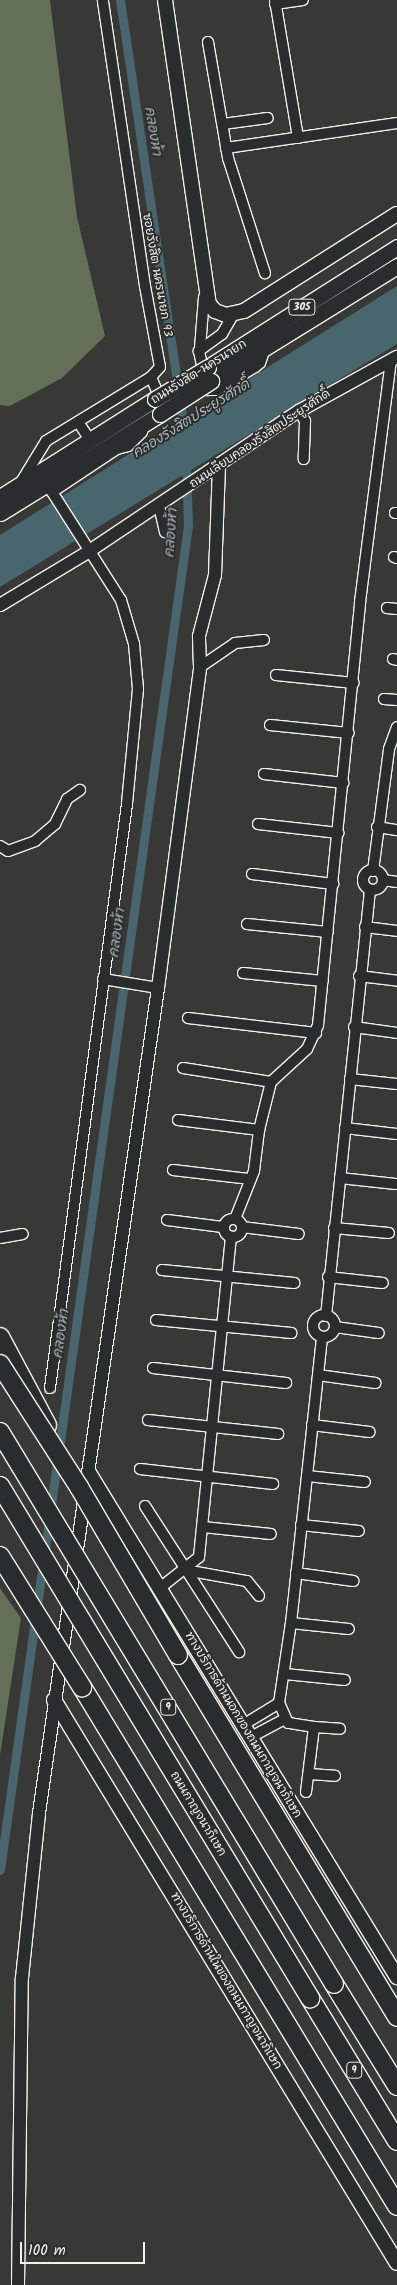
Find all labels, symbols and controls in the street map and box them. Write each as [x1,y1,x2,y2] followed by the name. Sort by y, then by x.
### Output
[141,105,165,157] water label: คลองห้า
[139,212,175,338] street label: ซอยรังสิต นครนายก 93
[288,298,316,316] road number: 305
[149,337,249,407] street label: ถนนรังสิต-นครนายก
[129,376,253,462] water label: คลองรังสิตประยูรศักดิ์
[187,386,333,492] street label: ถนนเลียบคลองรังสิตประยูรศักดิ์
[161,508,181,558] water label: คลองห้า
[105,907,129,959] water label: คลองห้า
[49,1308,73,1360] water label: คลองห้า
[181,1629,305,1821] street label: ทางบริการด้านนอกของถนนกาญจนาภิเษก
[159,1698,177,1715] road number: 9
[167,1769,229,1859] street label: ถนนกาญจนาภิเษก
[167,1890,285,2072] street label: ทางบริการด้านในของถนนกาญจนาภิเษก
[345,2062,363,2078] road number: 9
[22,2232,148,2264] scale bar
[28,2239,66,2263] text: 100 m

